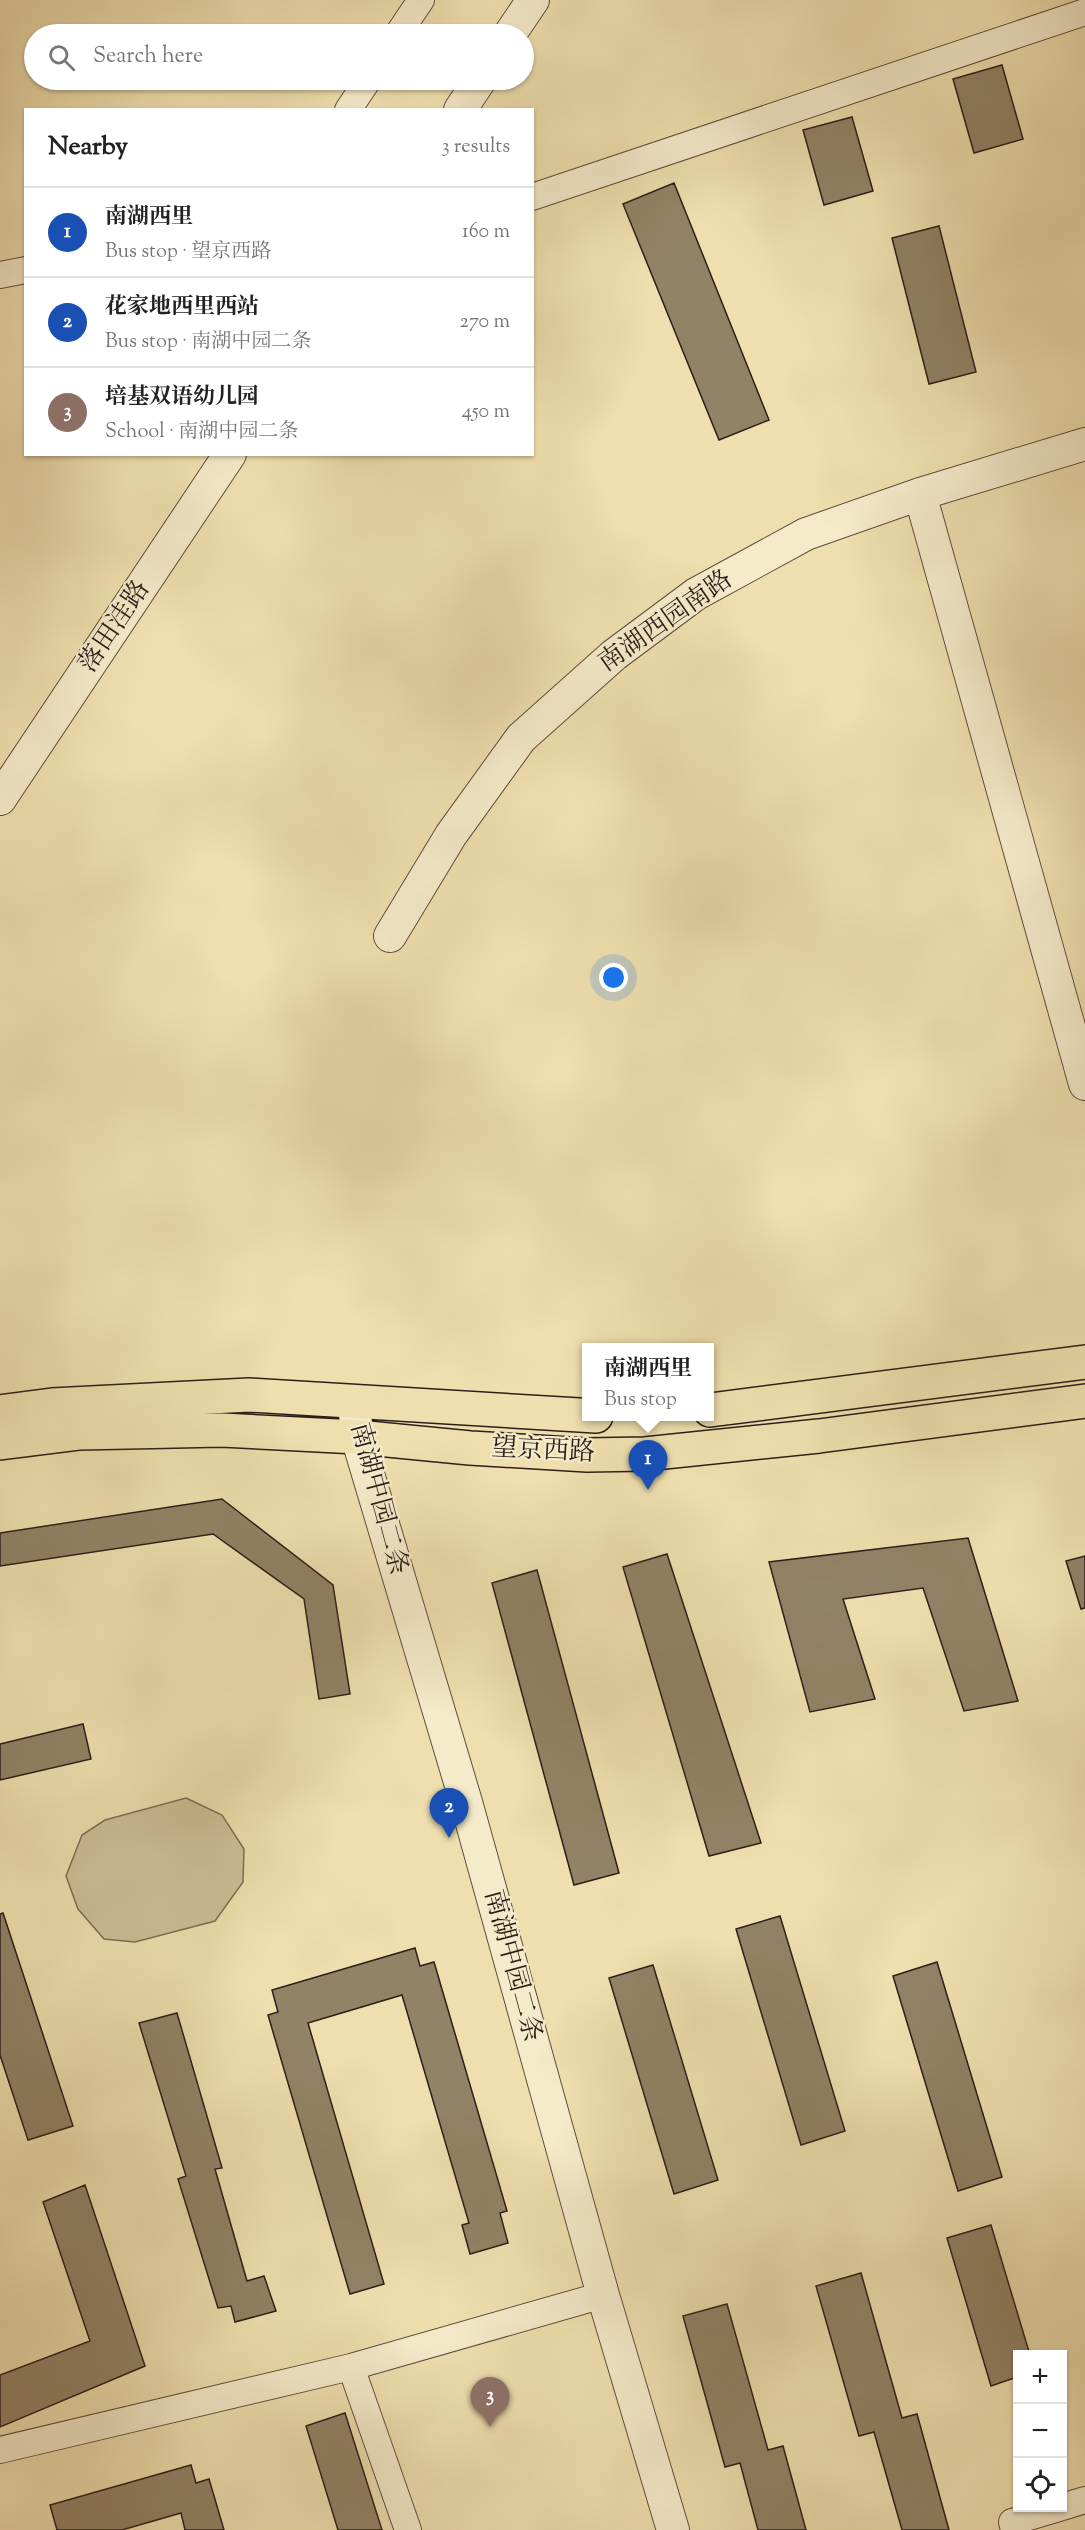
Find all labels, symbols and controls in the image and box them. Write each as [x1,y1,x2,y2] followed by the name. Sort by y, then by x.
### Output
[24,24,534,90] search box
[45,41,78,74] icon: search
[93,41,203,73] text: Search here
[48,129,128,166] text: Nearby
[441,133,510,162] text: 3 results
[105,202,193,234] text: 南湖西里
[64,218,71,247] text: 1
[462,218,510,247] text: 160 m
[105,238,271,267] text: Bus stop · 望京西路
[105,292,259,324] text: 花家地西里西站
[63,308,72,337] text: 2
[460,308,510,337] text: 270 m
[105,328,311,357] text: Bus stop · 南湖中园二条
[105,382,259,414] text: 培基双语幼儿园
[63,398,72,427] text: 3
[462,398,510,427] text: 450 m
[105,418,298,447] text: School · 南湖中园二条
[591,562,741,682] street label: 南湖西园南路
[71,574,159,680] street label: 落田洼路
[599,963,628,992] your location
[582,1343,714,1421] popup
[604,1354,692,1386] text: 南湖西里
[604,1386,677,1415] text: Bus stop
[340,1419,416,1579] street label: 南湖中园二条
[490,1430,596,1472] street label: 望京西路
[628,1440,668,1490] pin: 1
[430,1788,468,1838] pin: 2
[474,1886,550,2046] street label: 南湖中园二条
[1013,2350,1067,2512] map controls
[1013,2350,1067,2404] button: +
[470,2378,510,2427] pin: 3
[1013,2404,1067,2458] button: −
[1013,2458,1067,2512] button: locate

